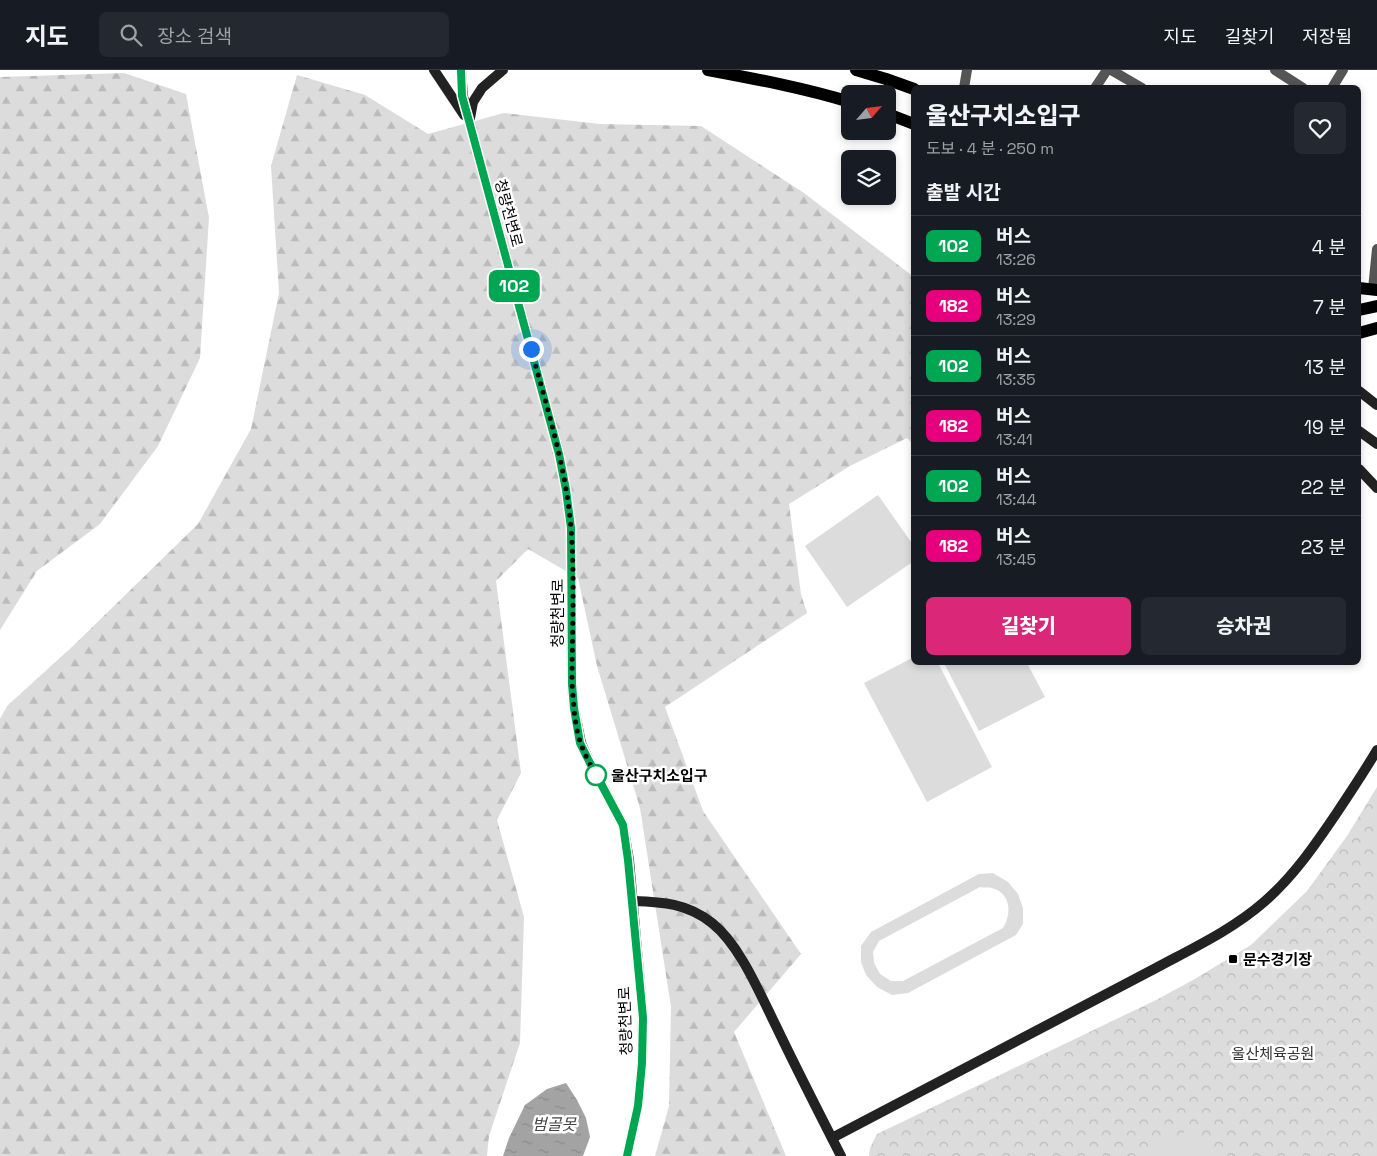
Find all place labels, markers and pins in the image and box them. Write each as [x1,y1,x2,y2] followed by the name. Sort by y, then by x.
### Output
[585,764,607,786] marker: 울산구치소입구
[611,766,708,785] place label: 울산구치소입구
[1243,950,1312,969] place label: 문수경기장
[1227,953,1239,965] marker: 문수경기장

